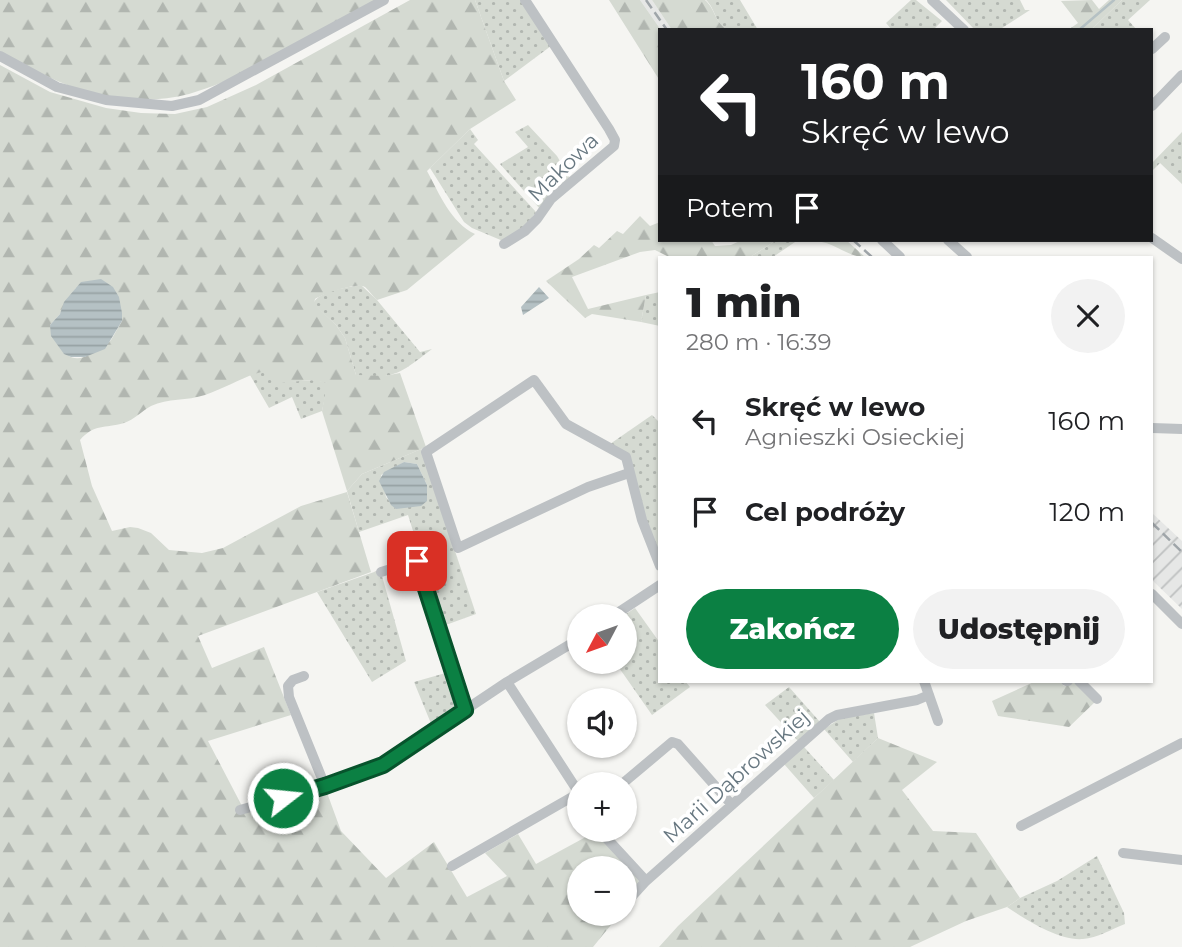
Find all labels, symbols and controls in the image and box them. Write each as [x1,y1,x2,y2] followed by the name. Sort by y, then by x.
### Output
[801,52,950,111] text: 160 m
[686,56,777,147] icon: left
[801,112,1010,151] text: Skręć w lewo
[523,127,603,207] street label: Makowa
[788,189,826,227] icon: arrive
[686,192,774,224] text: Potem
[686,276,802,328] text: 1 min
[1051,279,1125,353] button: close
[686,328,831,356] text: 280 m · 16:39
[745,391,925,423] text: Skręć w lewo
[686,402,724,440] icon: left
[1048,405,1125,437] text: 160 m
[745,423,965,451] text: Agnieszki Osieckiej
[686,493,724,531] icon: arrive
[745,496,905,528] text: Cel podróży
[1049,496,1125,528] text: 120 m
[387,531,447,591] pin
[398,542,436,580] icon: arrive
[686,589,899,669] button: Zakończ
[913,589,1125,669] button: Udostępnij
[567,604,637,674] north arrow
[567,604,637,926] map controls
[567,688,637,758] button: sound
[658,704,814,848] street label: Marii Dąbrowskiej
[246,761,320,835] position arrow
[567,772,637,842] button: +
[567,856,637,926] button: −

